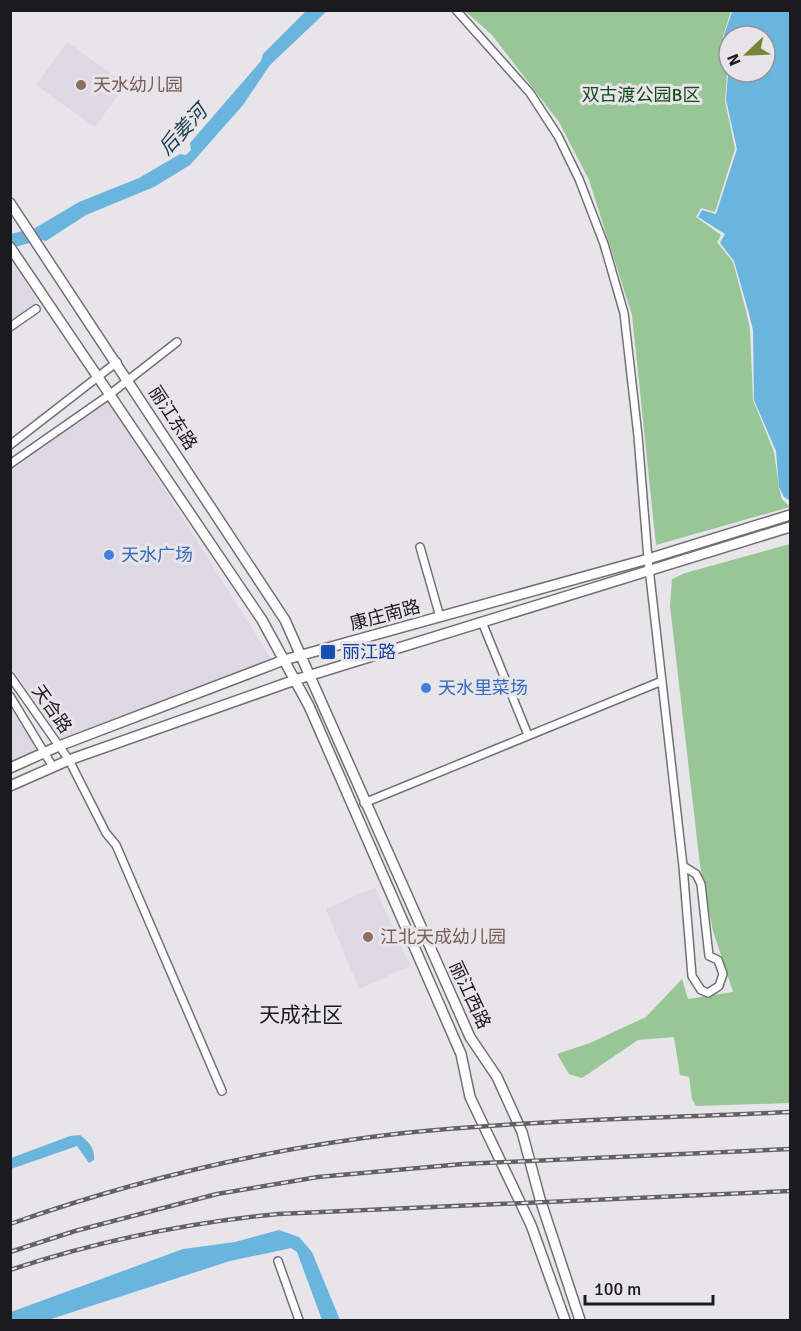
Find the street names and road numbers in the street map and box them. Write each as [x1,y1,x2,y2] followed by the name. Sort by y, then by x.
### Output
[144,382,202,454] street label: 丽江东路
[347,595,423,635] street label: 康庄南路
[28,681,76,737] street label: 天合路
[445,958,495,1032] street label: 丽江西路

